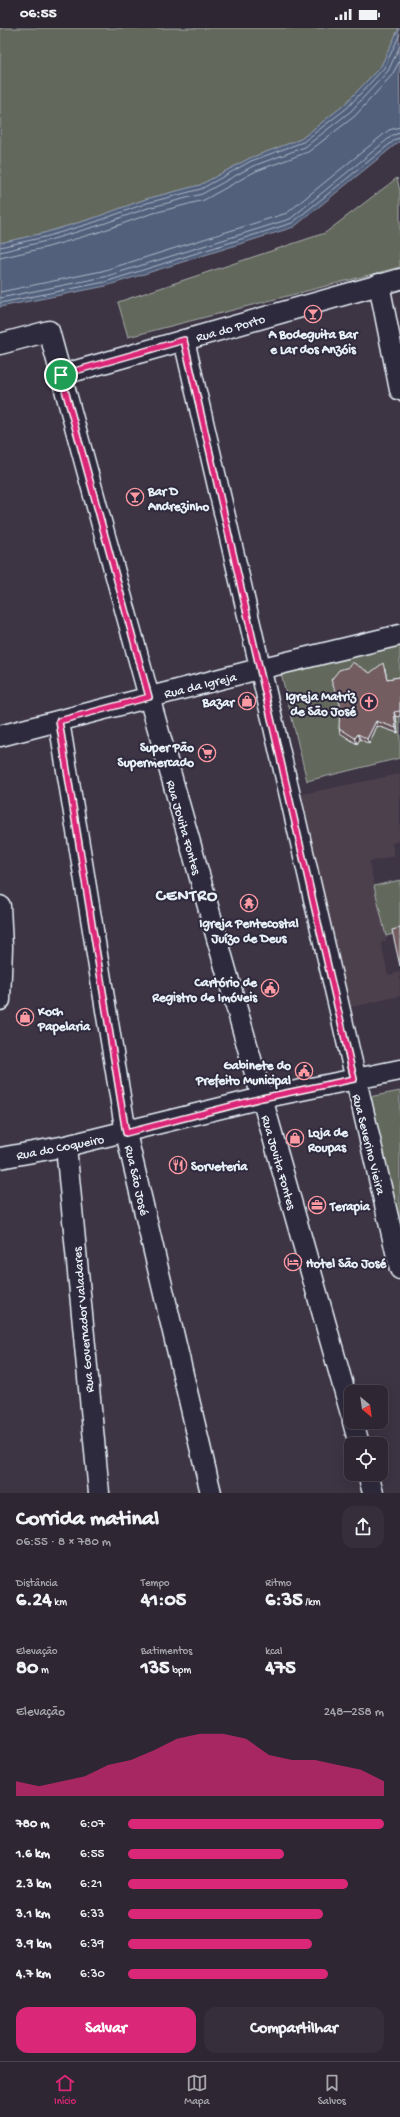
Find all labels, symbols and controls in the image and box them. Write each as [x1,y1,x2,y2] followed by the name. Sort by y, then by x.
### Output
[20,5,57,23] text: 06:55
[303,304,323,324] bar icon: A Bodeguita Bar e Lar dos Anzóis
[194,312,267,346] street label: Rua do Porto
[268,328,359,358] place label: A Bodeguita Bar e Lar dos Anzóis
[44,358,78,392] pin
[50,364,72,386] icon: arrive
[147,485,209,515] place label: Bar D Andrezinho
[125,487,145,507] bar icon: Bar D Andrezinho
[163,670,239,703] street label: Rua da Igreja
[285,690,357,720] place label: Igreja Matriz de São José
[237,691,257,711] shop icon: Bazar
[359,692,379,712] church icon: Igreja Matriz de São José
[202,696,235,711] place label: Bazar
[118,741,194,772] place label: Super Pão Supermercado
[197,743,217,763] supermarket icon: Super Pão Supermercado
[162,779,204,878] street label: Rua Jovita Fontes
[155,887,218,907] district label: CENTRO
[239,893,259,913] temple icon: Igreja Pentecostal Juízo de Deus
[199,917,299,947] place label: Igreja Pentecostal Juízo de Deus
[151,976,258,1006] place label: Cartório de Registro de Imóveis
[260,978,280,998] public building icon: Cartório de Registro de Imóveis
[37,1005,91,1036] place label: Koch Papelaria
[15,1007,35,1027] shop icon: Koch Papelaria
[195,1059,291,1090] place label: Gabinete do Prefeito Municipal
[294,1061,314,1081] public building icon: Gabinete do Prefeito Municipal
[348,1093,388,1197] street label: Rua Severino Vieira
[257,1114,299,1213] street label: Rua Jovita Fontes
[307,1126,349,1157] place label: Loja de Roupas
[285,1128,305,1148] shop icon: Loja de Roupas
[15,1133,106,1164] street label: Rua do Coqueiro
[120,1144,151,1217] street label: Rua São José
[168,1155,188,1175] restaurant icon: Sorveteria
[191,1160,248,1175] place label: Sorveteria
[307,1195,327,1215] office icon: Terapia
[329,1200,371,1216] place label: Terapia
[71,1245,98,1393] street label: Rua Governador Valadares
[283,1252,303,1272] hotel icon: Hotel São José
[306,1257,388,1272] place label: Hotel São José
[344,1385,388,1429] north arrow
[344,1385,388,1481] map controls
[344,1437,388,1481] button: locate
[342,1506,384,1548] button: share
[16,1507,159,1533] text: Corrida matinal
[16,1535,111,1550] text: 06:55 · 8 × 780 m
[16,1578,58,1590] text: Distância
[141,1578,170,1590] text: Tempo
[265,1578,292,1590] text: Ritmo
[16,1590,52,1613] text: 6.24
[141,1590,186,1613] text: 41:05
[265,1590,303,1613] text: 6:35
[52,1597,67,1609] text: km
[303,1597,321,1609] text: /km
[16,1646,57,1658] text: Elevação
[141,1646,192,1658] text: Batimentos
[265,1646,283,1658] text: kcal
[16,1658,38,1681] text: 80
[141,1658,170,1681] text: 135
[265,1658,296,1681] text: 475
[38,1665,49,1677] text: m
[170,1665,191,1677] text: bpm
[16,1705,65,1720] text: Elevação
[324,1705,384,1720] text: 248–258 m
[16,1817,50,1832] text: 780 m
[80,1817,105,1832] text: 6:07
[16,1847,50,1862] text: 1.6 km
[80,1847,104,1862] text: 6:55
[16,1877,51,1892] text: 2.3 km
[80,1877,102,1892] text: 6:21
[16,1907,50,1922] text: 3.1 km
[80,1907,104,1922] text: 6:33
[16,1937,51,1952] text: 3.9 km
[80,1937,104,1952] text: 6:39
[16,1967,51,1982] text: 4.7 km
[80,1967,105,1982] text: 6:30
[16,2007,196,2053] button: Salvar
[204,2007,384,2053] button: Compartilhar
[54,2072,76,2108] tab: Início
[184,2072,210,2108] tab: Mapa
[318,2072,346,2108] tab: Salvos

